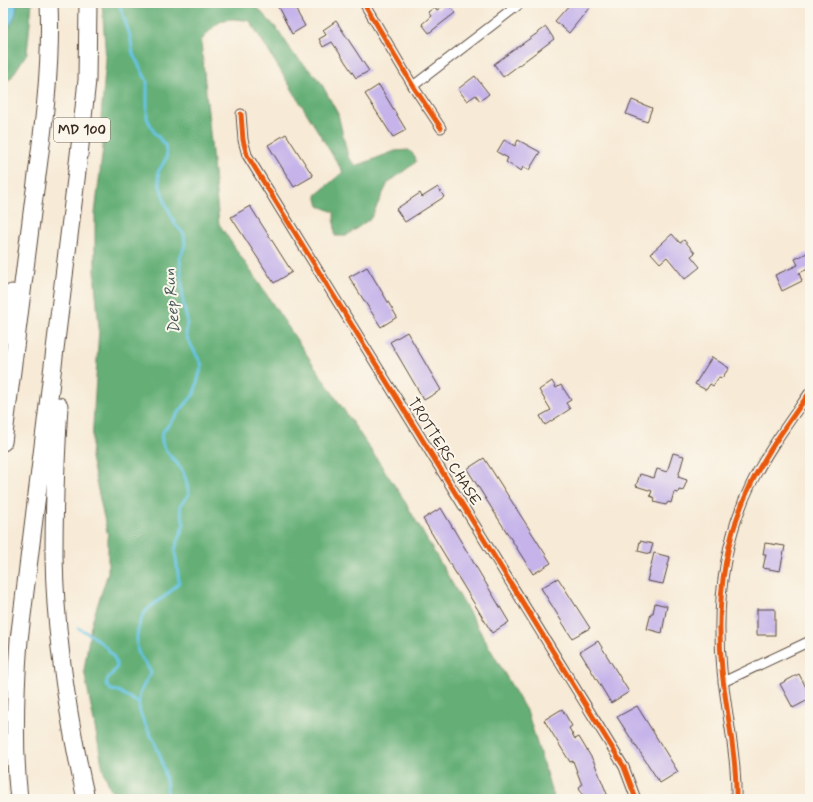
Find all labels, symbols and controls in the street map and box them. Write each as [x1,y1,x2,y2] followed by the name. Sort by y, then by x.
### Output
[54,118,110,142] road number: MD 100
[159,268,185,334] water label: Deep Run
[403,394,485,510] street label: TROTTERS CHASE

